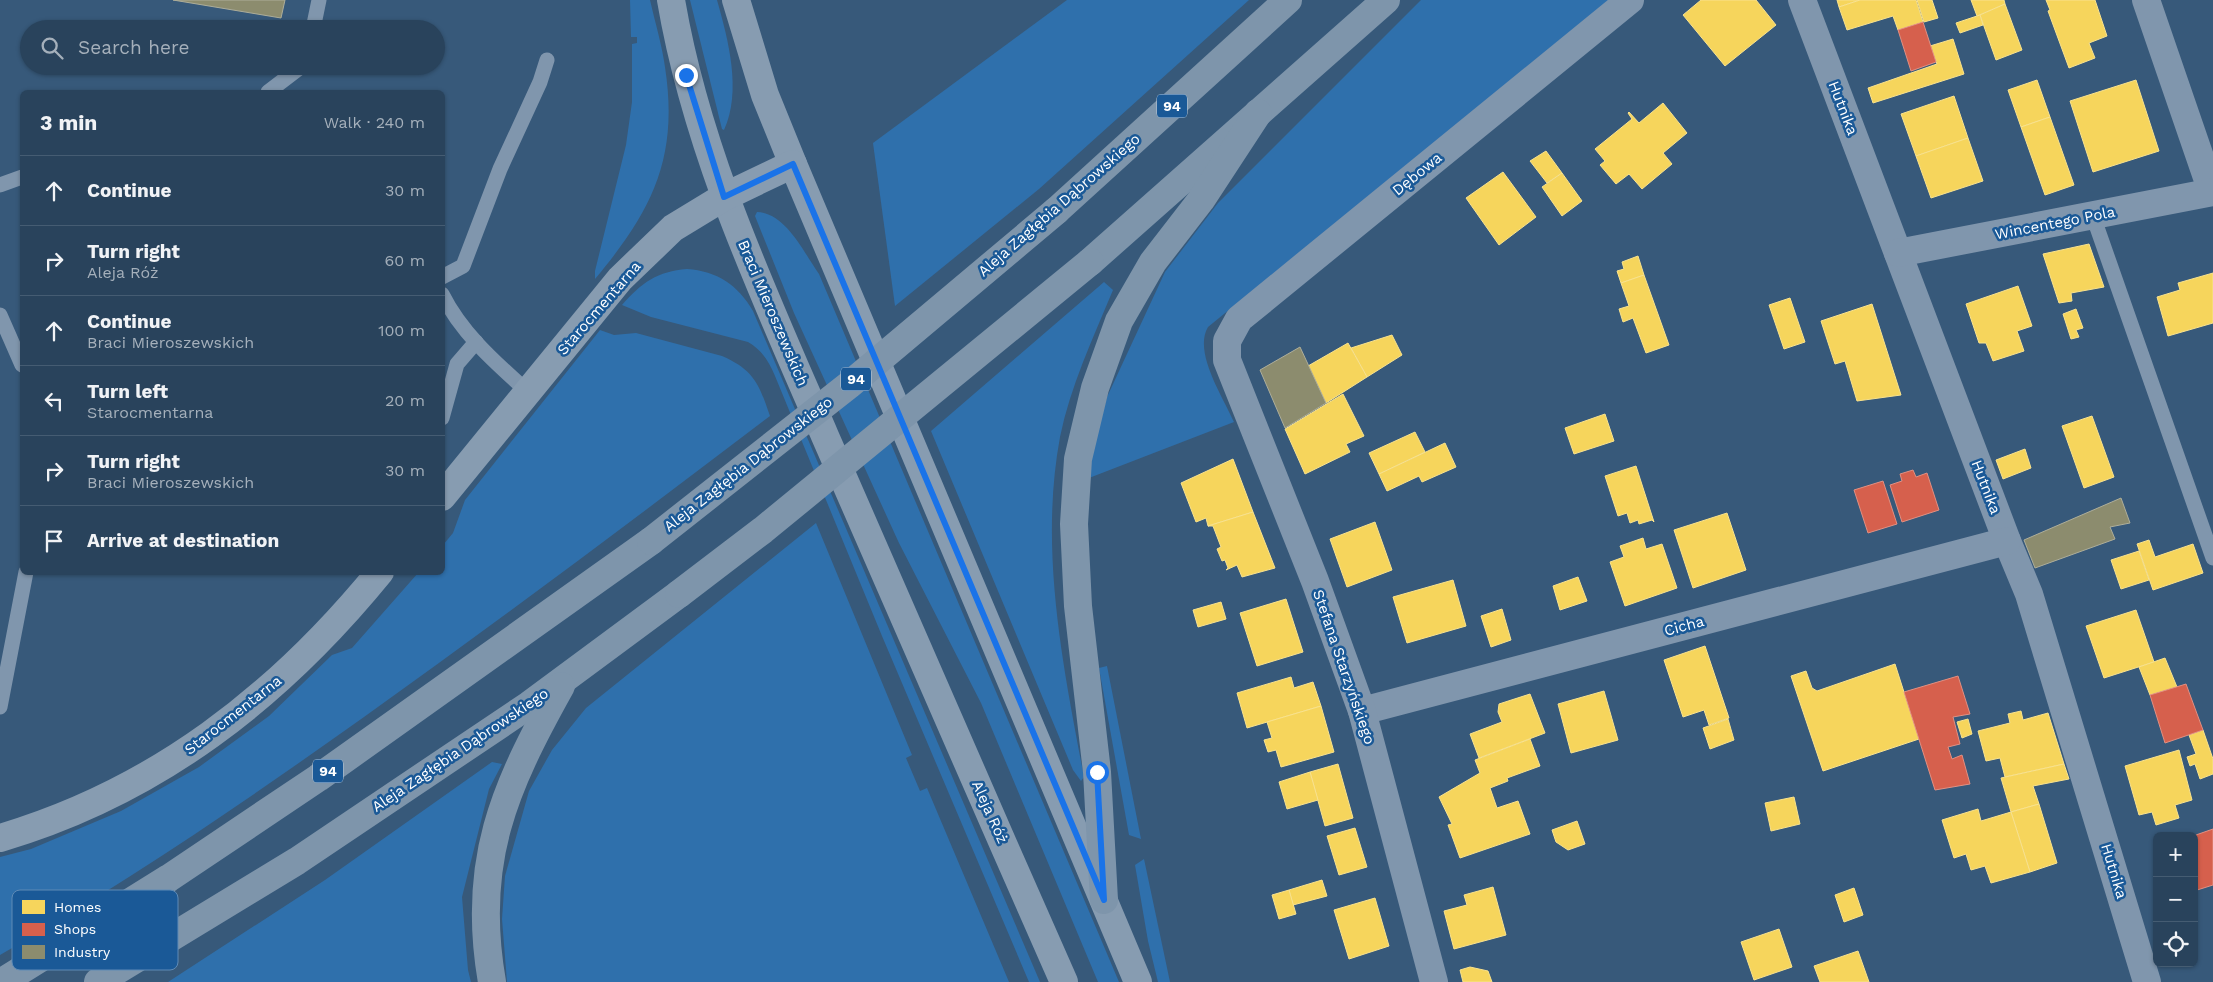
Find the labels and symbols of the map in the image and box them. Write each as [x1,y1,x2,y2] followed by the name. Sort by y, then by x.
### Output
[675,64,698,87] route end
[1824,78,1862,138] street label: Hutnika
[1157,94,1187,118] road number: 94
[974,130,1144,280] street label: Aleja Zagłębia Dąbrowskiego
[1389,148,1446,199] street label: Dębowa
[1993,202,2117,243] street label: Wincentego Pola
[734,237,812,389] street label: Braci Mieroszewskich
[553,257,645,359] street label: Starocmentarna
[841,368,871,390] road number: 94
[660,393,836,535] street label: Aleja Zagłębia Dąbrowskiego
[1967,457,2005,517] street label: Hutnika
[1309,587,1379,747] street label: Stefana Starzyńskiego
[1662,612,1706,640] street label: Cicha
[181,671,286,759] street label: Starocmentarna
[368,684,552,816] street label: Aleja Zagłębia Dąbrowskiego
[313,759,343,782] road number: 94
[1086,761,1109,784] route start
[968,778,1012,846] street label: Aleja Róż
[2097,841,2131,901] street label: Hutnika
[12,890,178,970] legend
[54,899,101,915] text: Homes
[54,921,96,937] text: Shops
[54,944,111,960] text: Industry

